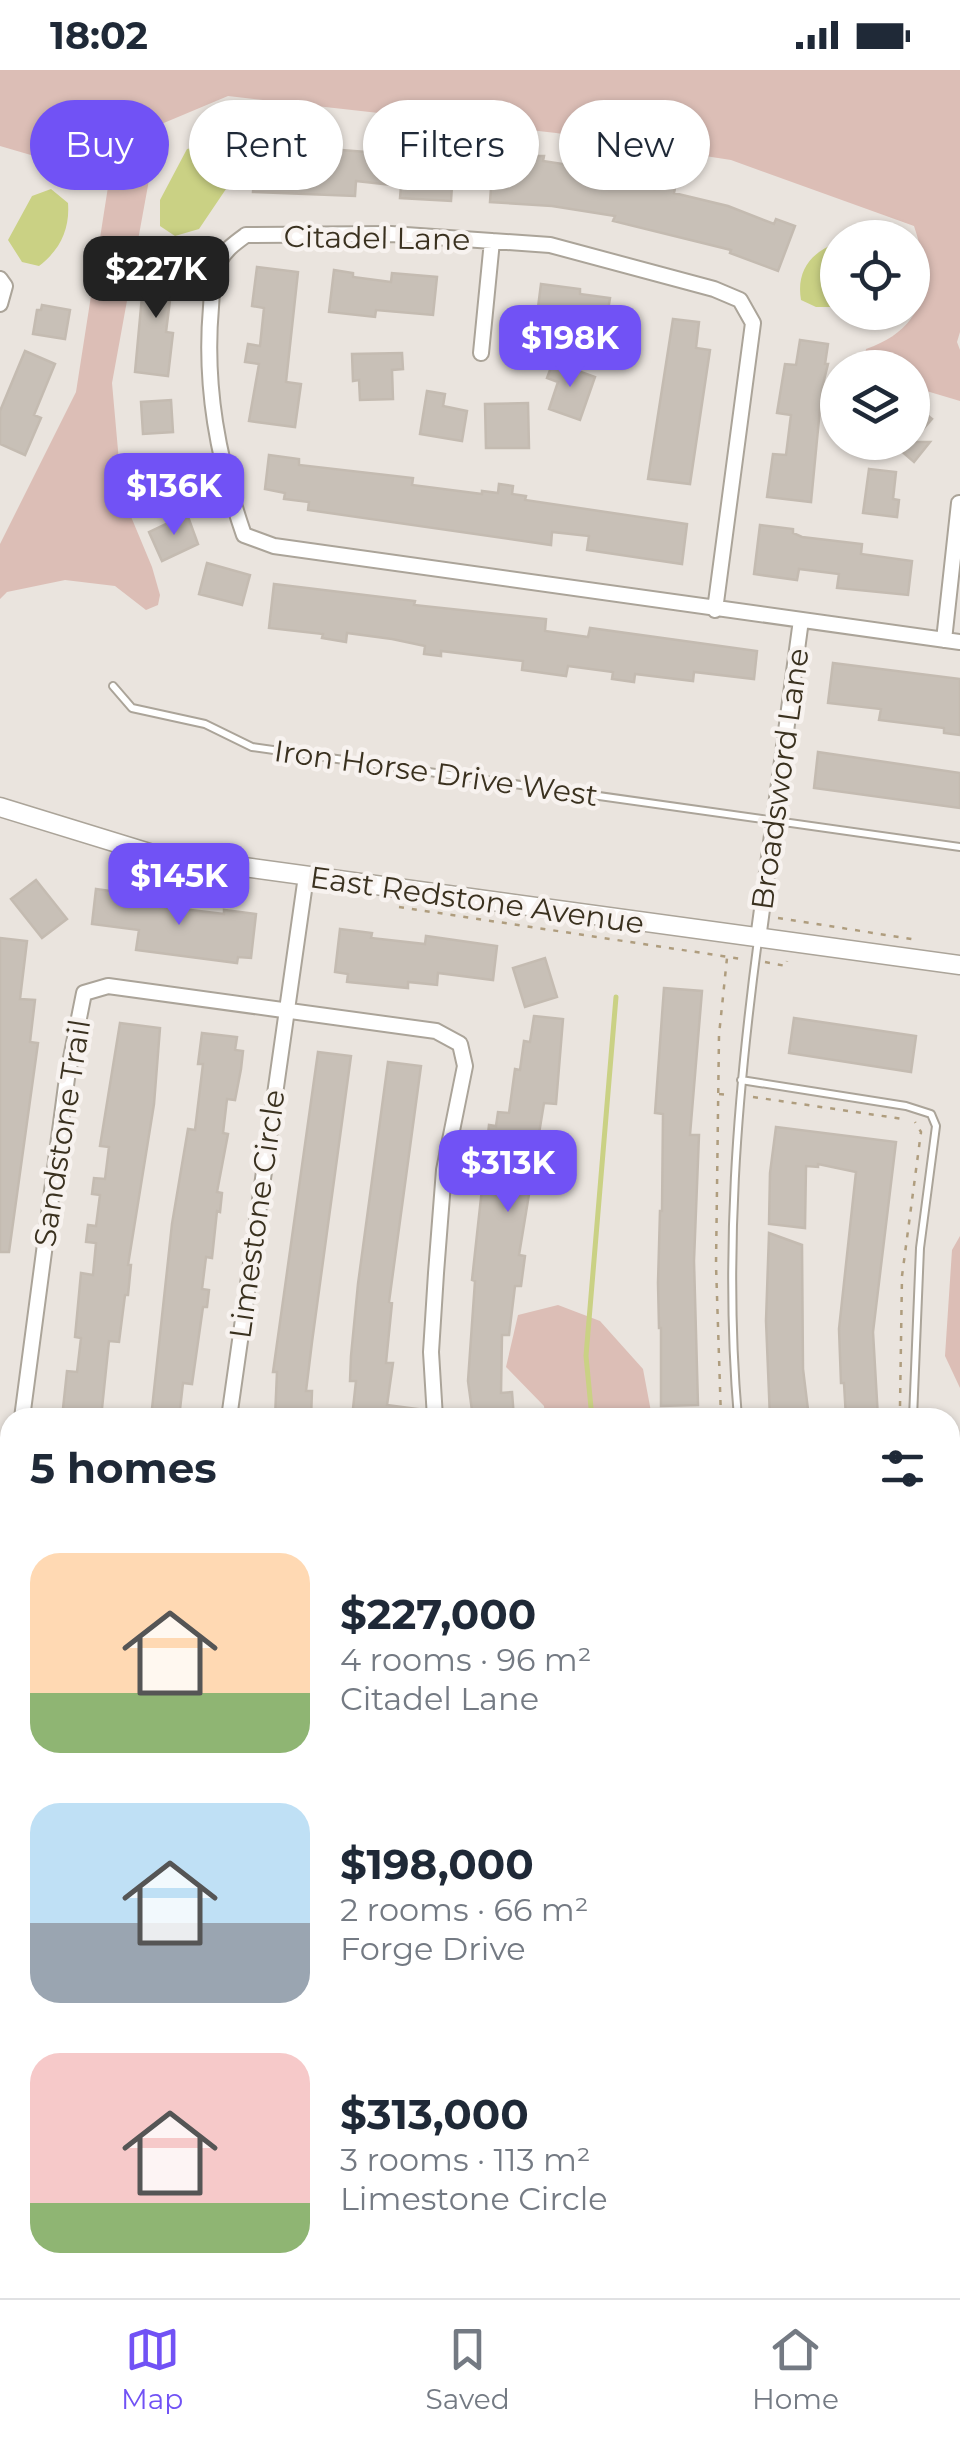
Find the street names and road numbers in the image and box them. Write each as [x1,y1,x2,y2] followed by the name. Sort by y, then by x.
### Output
[283,218,471,258] street label: Citadel Lane
[743,646,817,912] street label: Broadsword Lane
[272,732,600,814] street label: Iron Horse Drive West
[308,858,646,942] street label: East Redstone Avenue
[26,1017,98,1249] street label: Sandstone Trail
[221,1087,293,1341] street label: Limestone Circle

